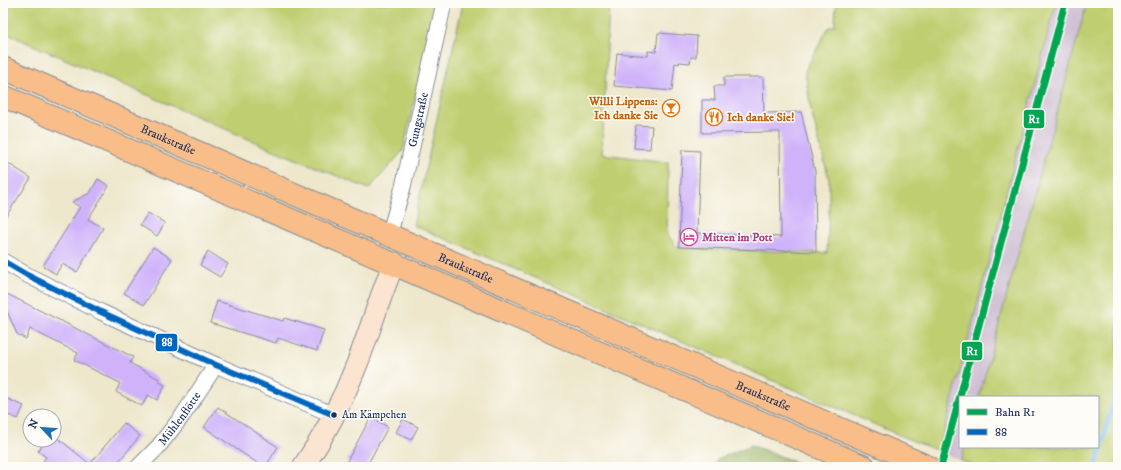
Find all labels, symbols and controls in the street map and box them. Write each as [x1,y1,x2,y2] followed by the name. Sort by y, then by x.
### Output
[405,91,431,149] street label: Gungstraße
[588,94,658,123] place label: Willi Lippens: Ich danke Sie
[661,98,681,118] bar icon: Willi Lippens: Ich danke Sie
[704,107,724,127] restaurant icon: Ich danke Sie!
[1023,109,1045,129] line badge: R1
[727,110,794,125] place label: Ich danke Sie!
[1028,113,1040,127] text: R1
[138,121,198,158] street label: Braukstraße
[679,227,699,247] hotel icon: Mitten im Pott
[702,230,773,245] place label: Mitten im Pott
[436,249,496,286] street label: Braukstraße
[155,333,178,352] line badge: 88
[161,336,173,350] text: 88
[961,341,983,361] line badge: R1
[966,345,978,359] text: R1
[733,377,793,414] street label: Braukstraße
[155,389,204,448] street label: Mühlenflötte
[959,396,1099,448] legend
[995,405,1035,420] text: Bahn R1
[22,408,62,448] north arrow
[342,408,407,422] place label: Am Kämpchen
[329,410,339,420] marker: Am Kämpchen
[26,417,42,431] text: N
[995,425,1007,440] text: 88

